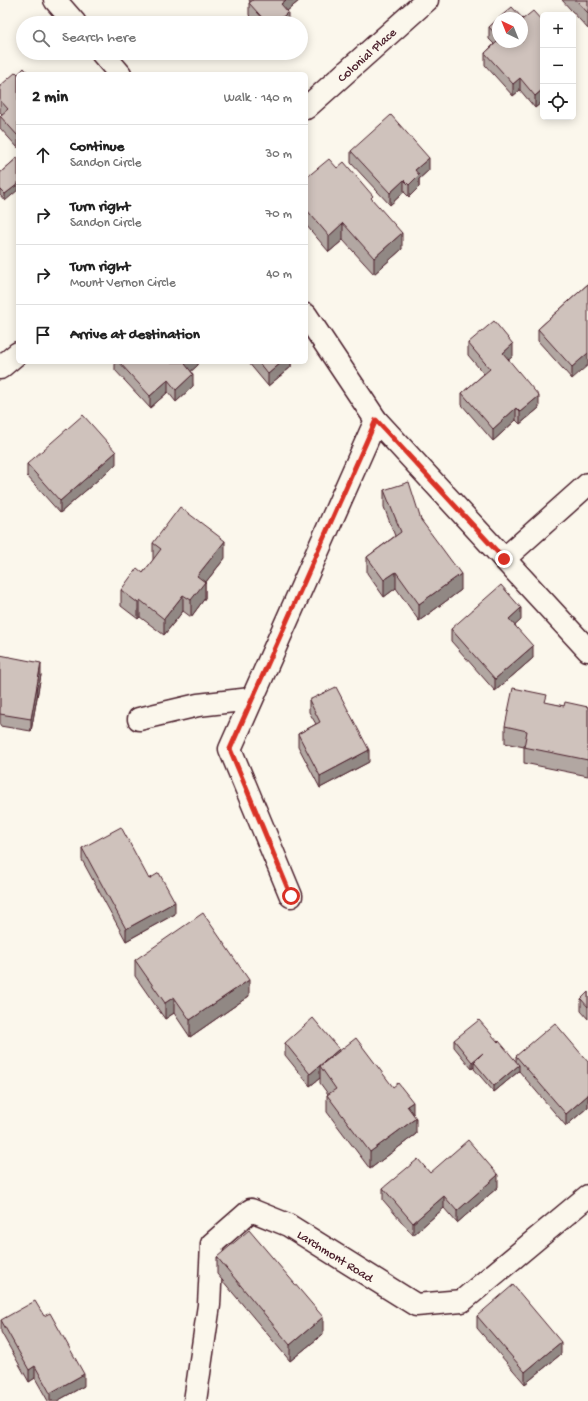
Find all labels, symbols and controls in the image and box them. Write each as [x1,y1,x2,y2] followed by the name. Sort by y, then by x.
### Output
[492,12,528,48] north arrow
[540,12,576,120] map controls
[540,12,576,48] button: +
[16,16,308,60] search box
[335,25,400,86] street label: Colonial Place
[30,27,52,49] icon: search
[62,29,136,47] text: Search here
[540,48,576,84] button: −
[540,84,576,120] button: locate
[32,88,68,108] text: 2 min
[224,91,292,106] text: Walk · 140 m
[70,138,124,156] text: Continue
[32,144,54,166] icon: ahead
[266,147,292,162] text: 30 m
[70,156,142,171] text: Sandon Circle
[70,198,130,216] text: Turn right
[32,204,54,226] icon: right
[266,207,292,222] text: 70 m
[70,216,142,231] text: Sandon Circle
[70,258,130,276] text: Turn right
[32,264,54,286] icon: right
[266,267,292,282] text: 40 m
[70,276,176,291] text: Mount Vernon Circle
[32,324,54,346] icon: arrive
[70,326,200,344] text: Arrive at destination
[495,550,513,568] route end
[282,887,300,905] route start
[294,1228,377,1287] street label: Larchmont Road

